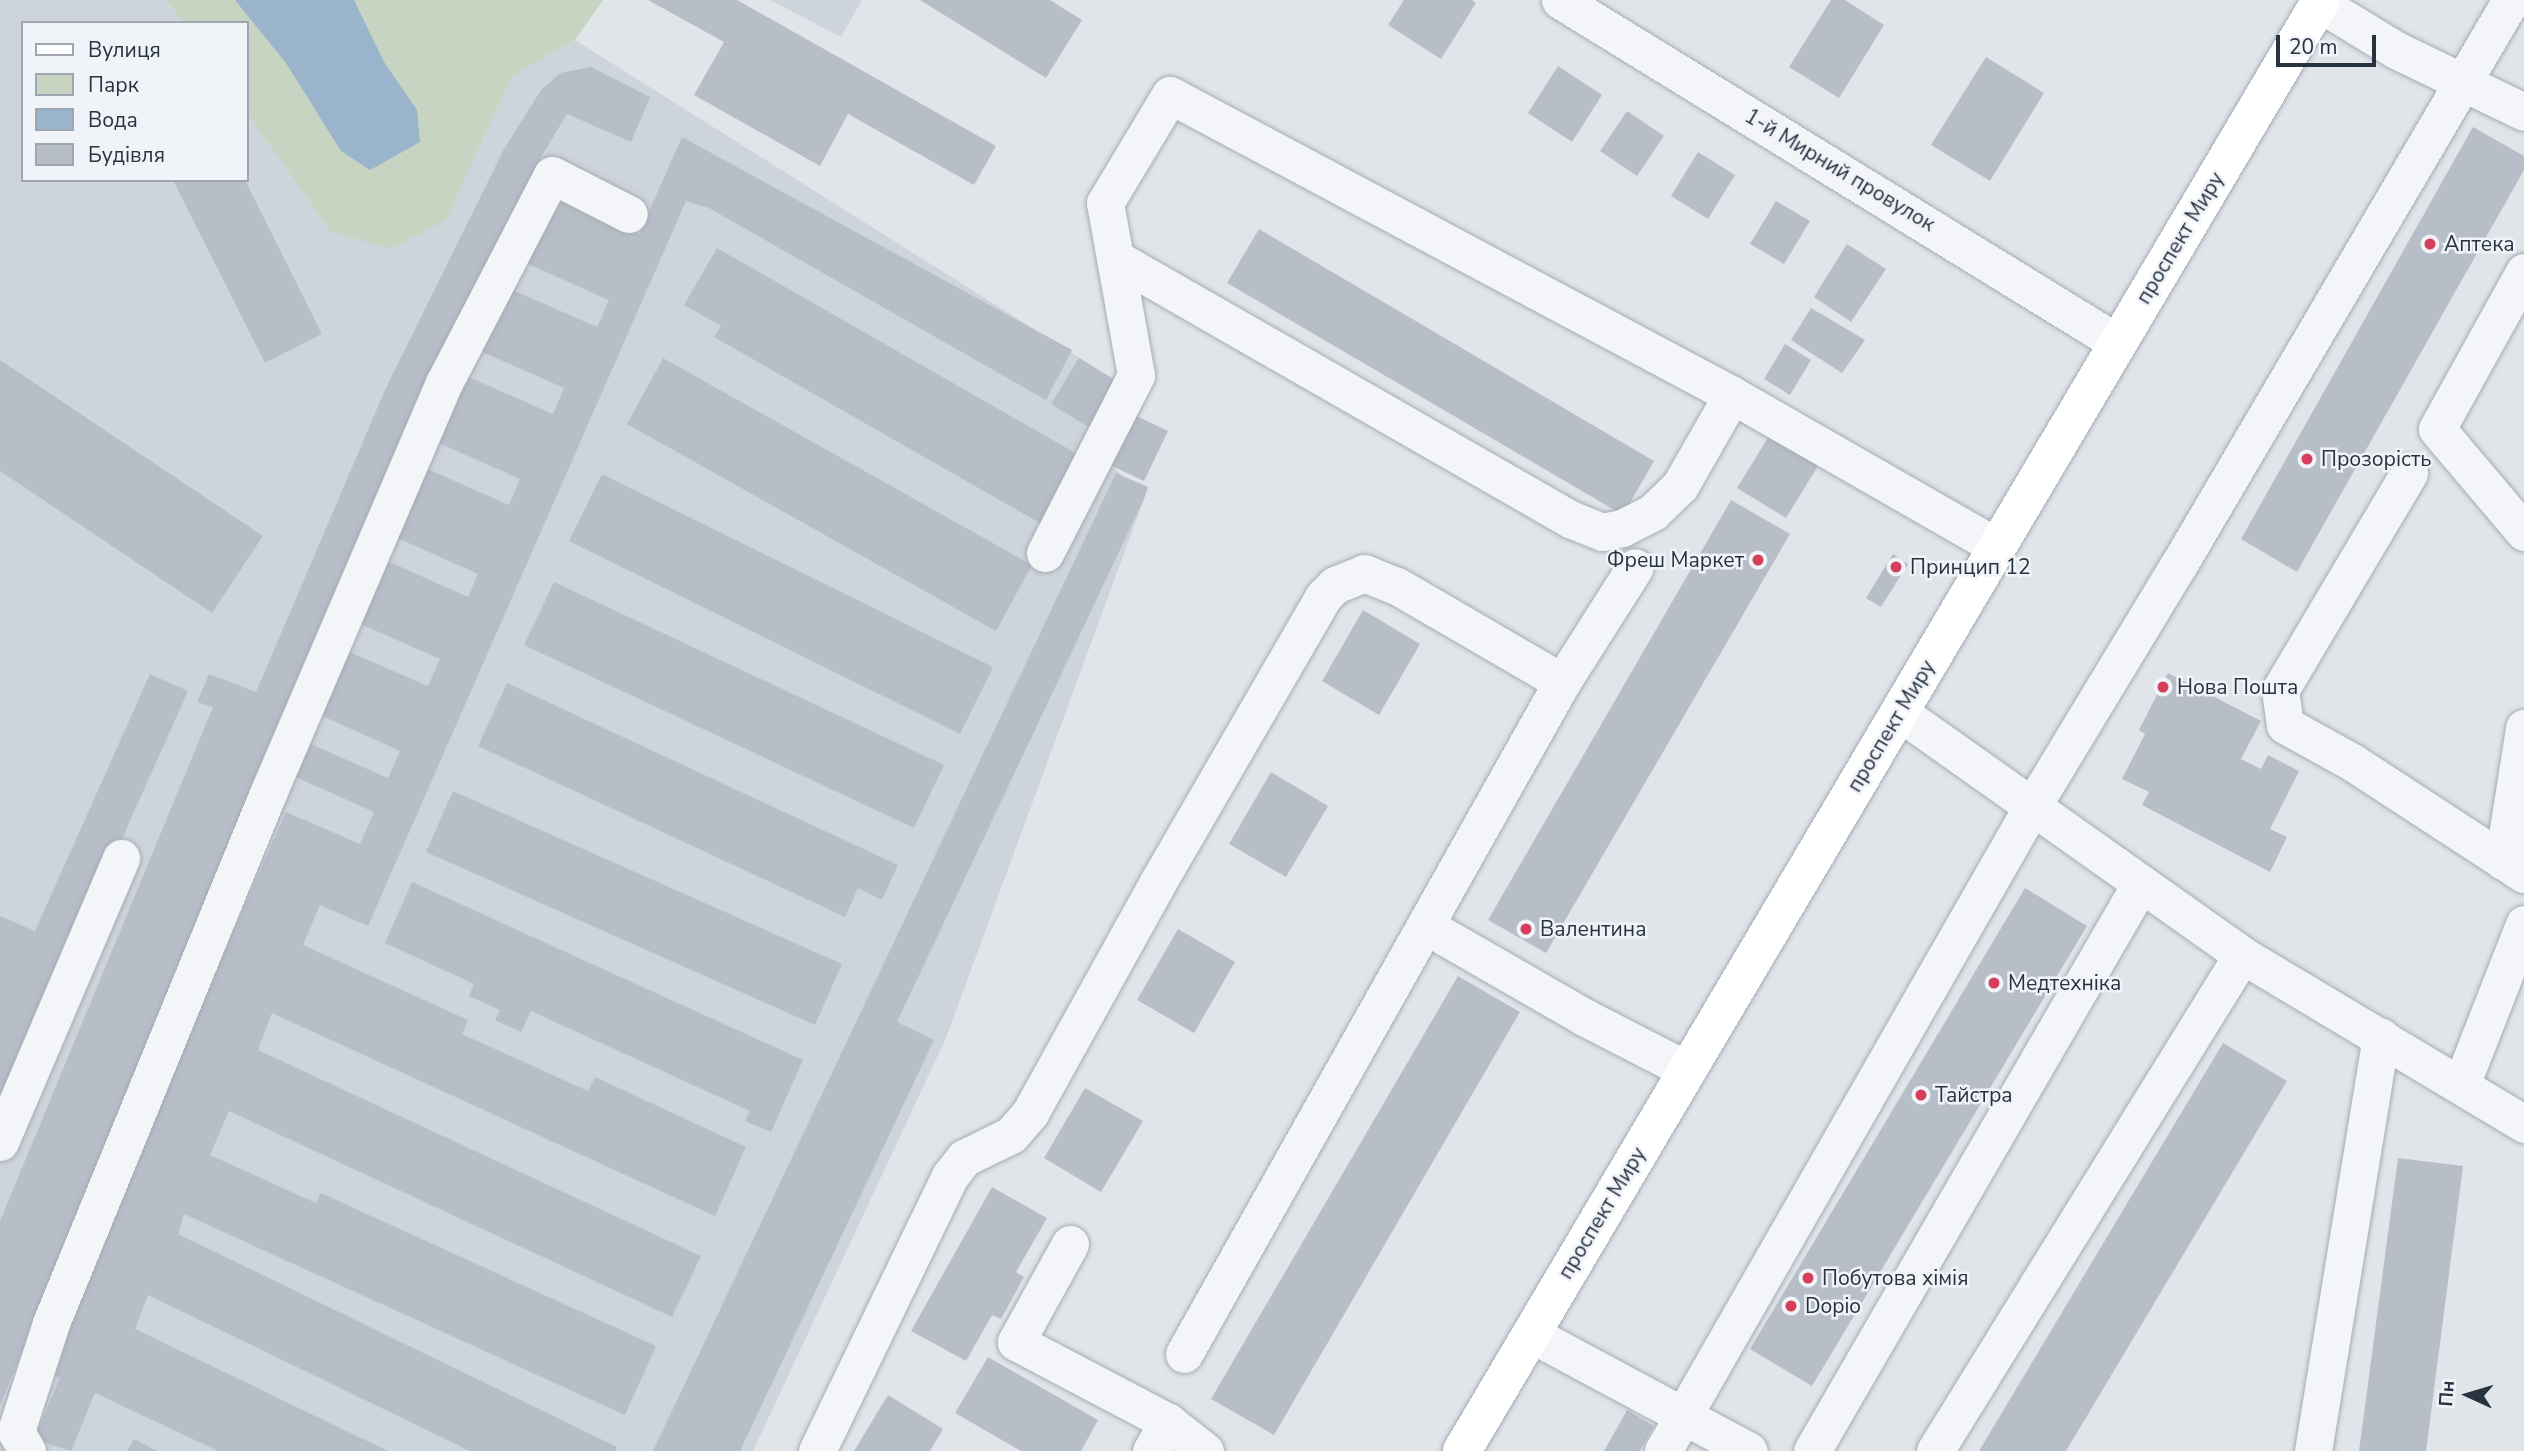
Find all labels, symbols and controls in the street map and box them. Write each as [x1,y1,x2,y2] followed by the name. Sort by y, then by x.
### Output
[21,21,248,182] legend
[2279,21,2379,65] scale bar
[2289,33,2338,61] text: 20 m
[88,36,161,64] text: Вулиця
[88,71,139,99] text: Парк
[1740,103,1940,237] street label: 1-й Мирний провулок
[88,106,138,134] text: Вода
[88,141,165,169] text: Будівля
[2131,167,2229,309] street label: проспект Миру
[2444,231,2515,257] place label: Аптека
[2422,236,2438,252] marker: Аптека
[2321,446,2432,472] place label: Прозорість
[2299,451,2315,467] marker: Прозорість
[1607,547,1744,573] place label: Фреш Маркет
[1750,552,1766,568] marker: Фреш Маркет
[1910,554,2031,580] place label: Принцип 12
[1888,559,1904,575] marker: Принцип 12
[1842,655,1940,797] street label: проспект Миру
[2177,674,2298,700] place label: Нова Пошта
[2155,679,2171,695] marker: Нова Пошта
[1540,916,1647,942] place label: Валентина
[1518,921,1534,937] marker: Валентина
[2008,970,2121,996] place label: Медтехніка
[1986,975,2002,991] marker: Медтехніка
[1935,1082,2013,1108] place label: Тайстра
[1913,1087,1929,1103] marker: Тайстра
[1553,1142,1651,1284] street label: проспект Миру
[1822,1265,1969,1291] place label: Побутова хімія
[1800,1270,1816,1286] marker: Побутова хімія
[1805,1293,1861,1319] place label: Dopio
[1783,1298,1799,1314] marker: Dopio
[2433,1360,2503,1430] north arrow
[2433,1380,2461,1407] text: Пн

